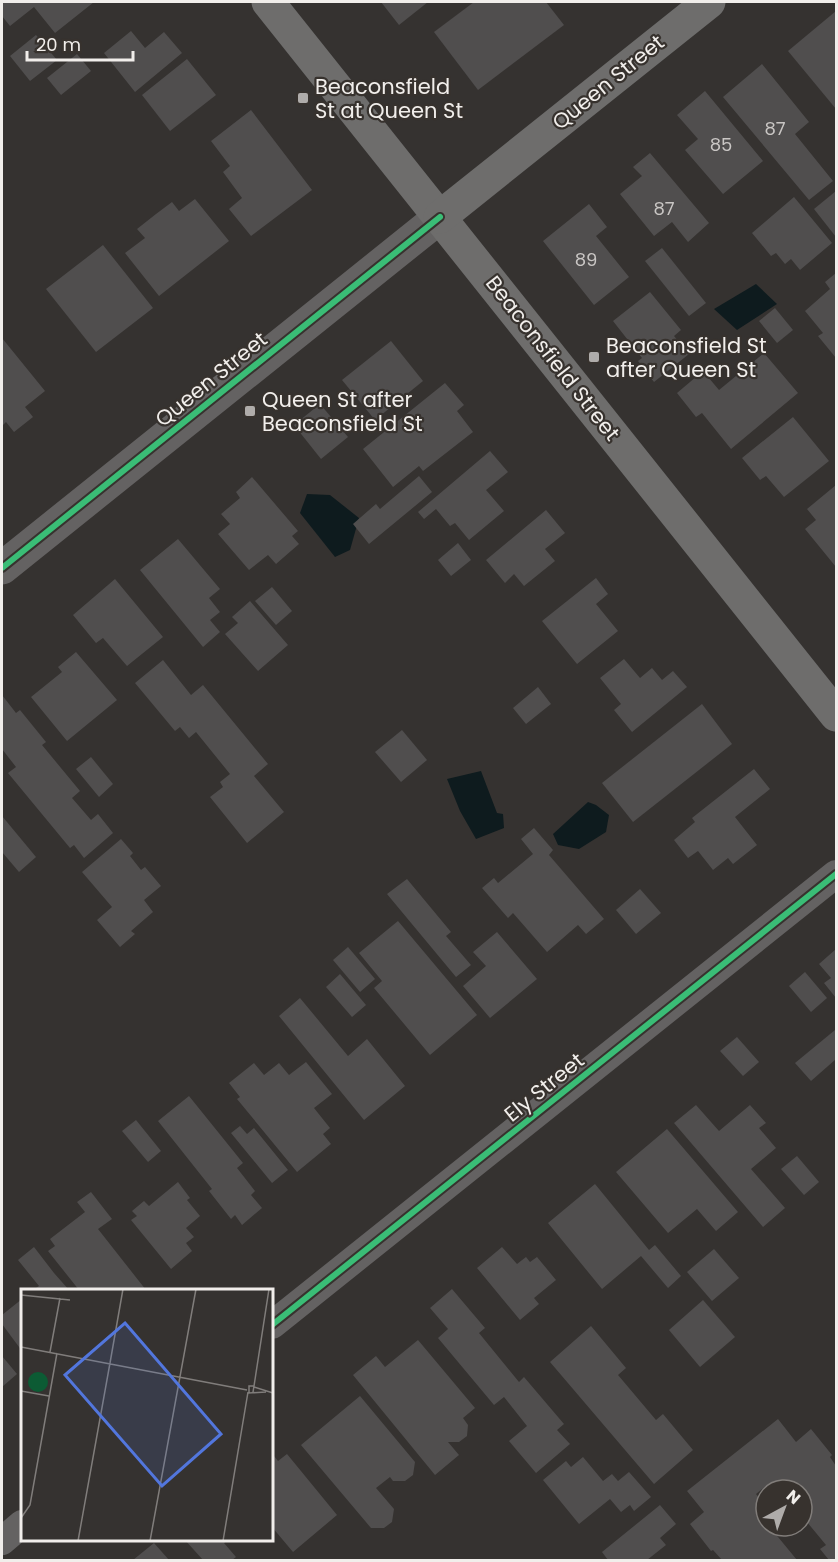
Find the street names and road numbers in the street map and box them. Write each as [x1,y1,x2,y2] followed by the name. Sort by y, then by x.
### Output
[546,28,670,136] street label: Queen Street
[479,269,627,447] street label: Beaconsfield Street
[149,325,273,433] street label: Queen Street
[498,1046,590,1128] street label: Ely Street

